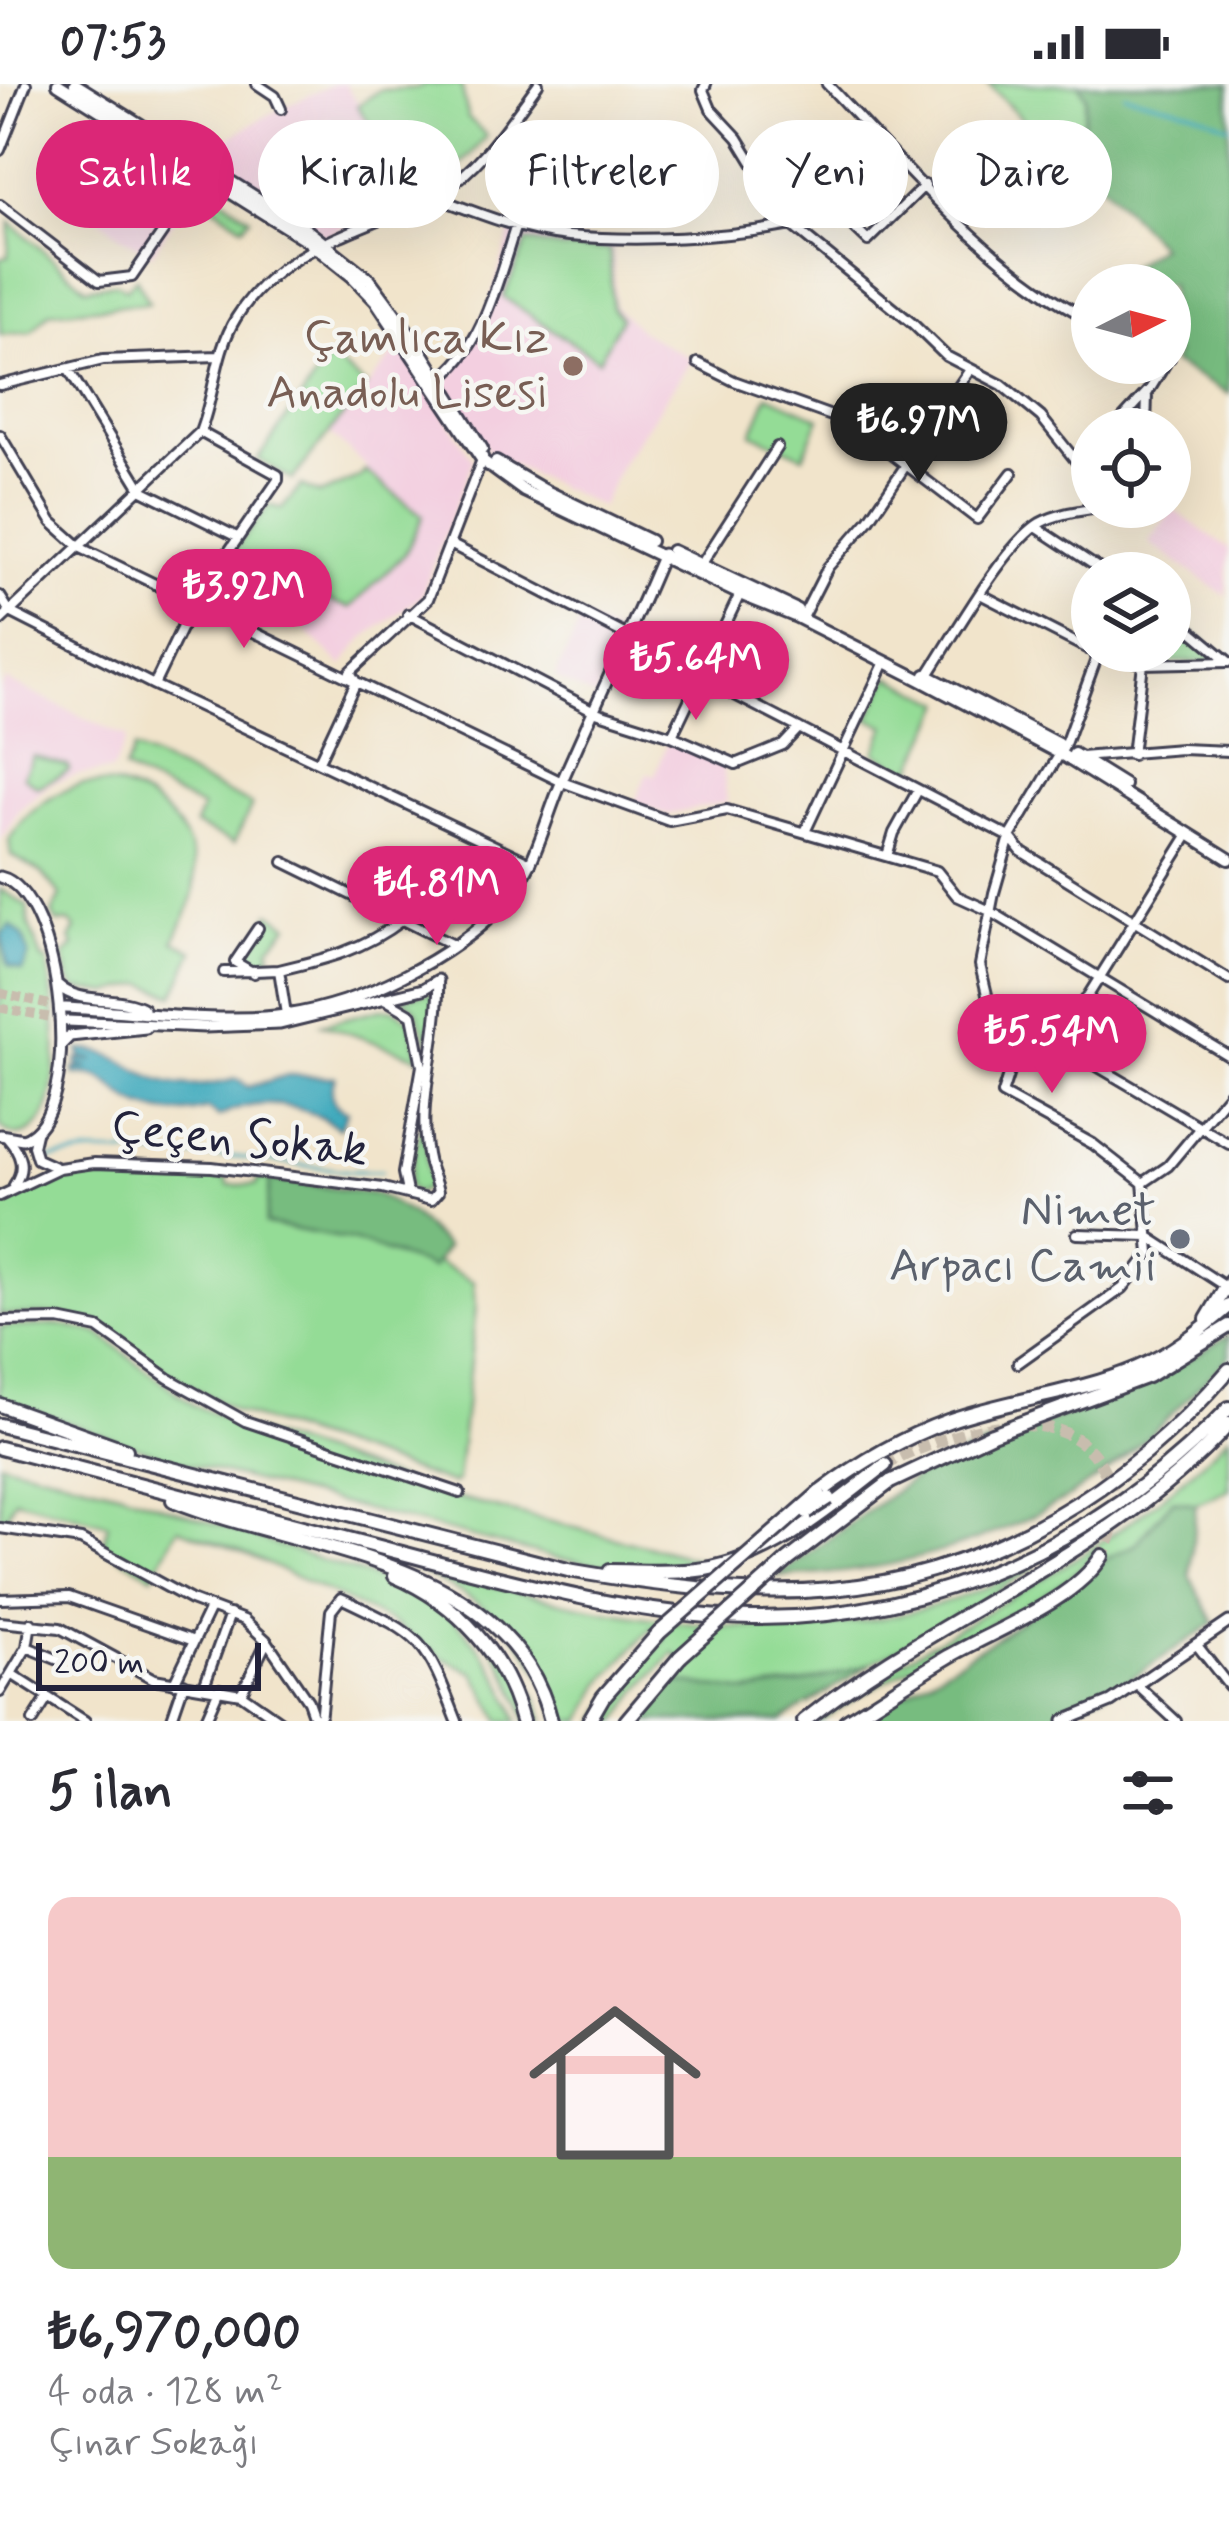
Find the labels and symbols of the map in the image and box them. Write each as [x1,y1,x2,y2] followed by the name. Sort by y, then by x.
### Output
[1071,264,1191,384] north arrow
[266,307,549,425] place label: Çamlıca Kız Anadolu Lisesi
[560,353,586,379] marker: Çamlıca Kız Anadolu Lisesi
[821,383,1017,485] pin: ₺6.97M
[146,549,342,651] pin: ₺3.92M
[598,621,794,723] pin: ₺5.64M
[339,846,535,948] pin: ₺4.81M
[954,994,1150,1096] pin: ₺5.54M
[108,1097,370,1183] street label: Çeçen Sokak
[889,1180,1156,1298] place label: Nimet Arpacı Camii
[1167,1226,1193,1252] marker: Nimet Arpacı Camii
[36,1637,261,1690] scale bar

